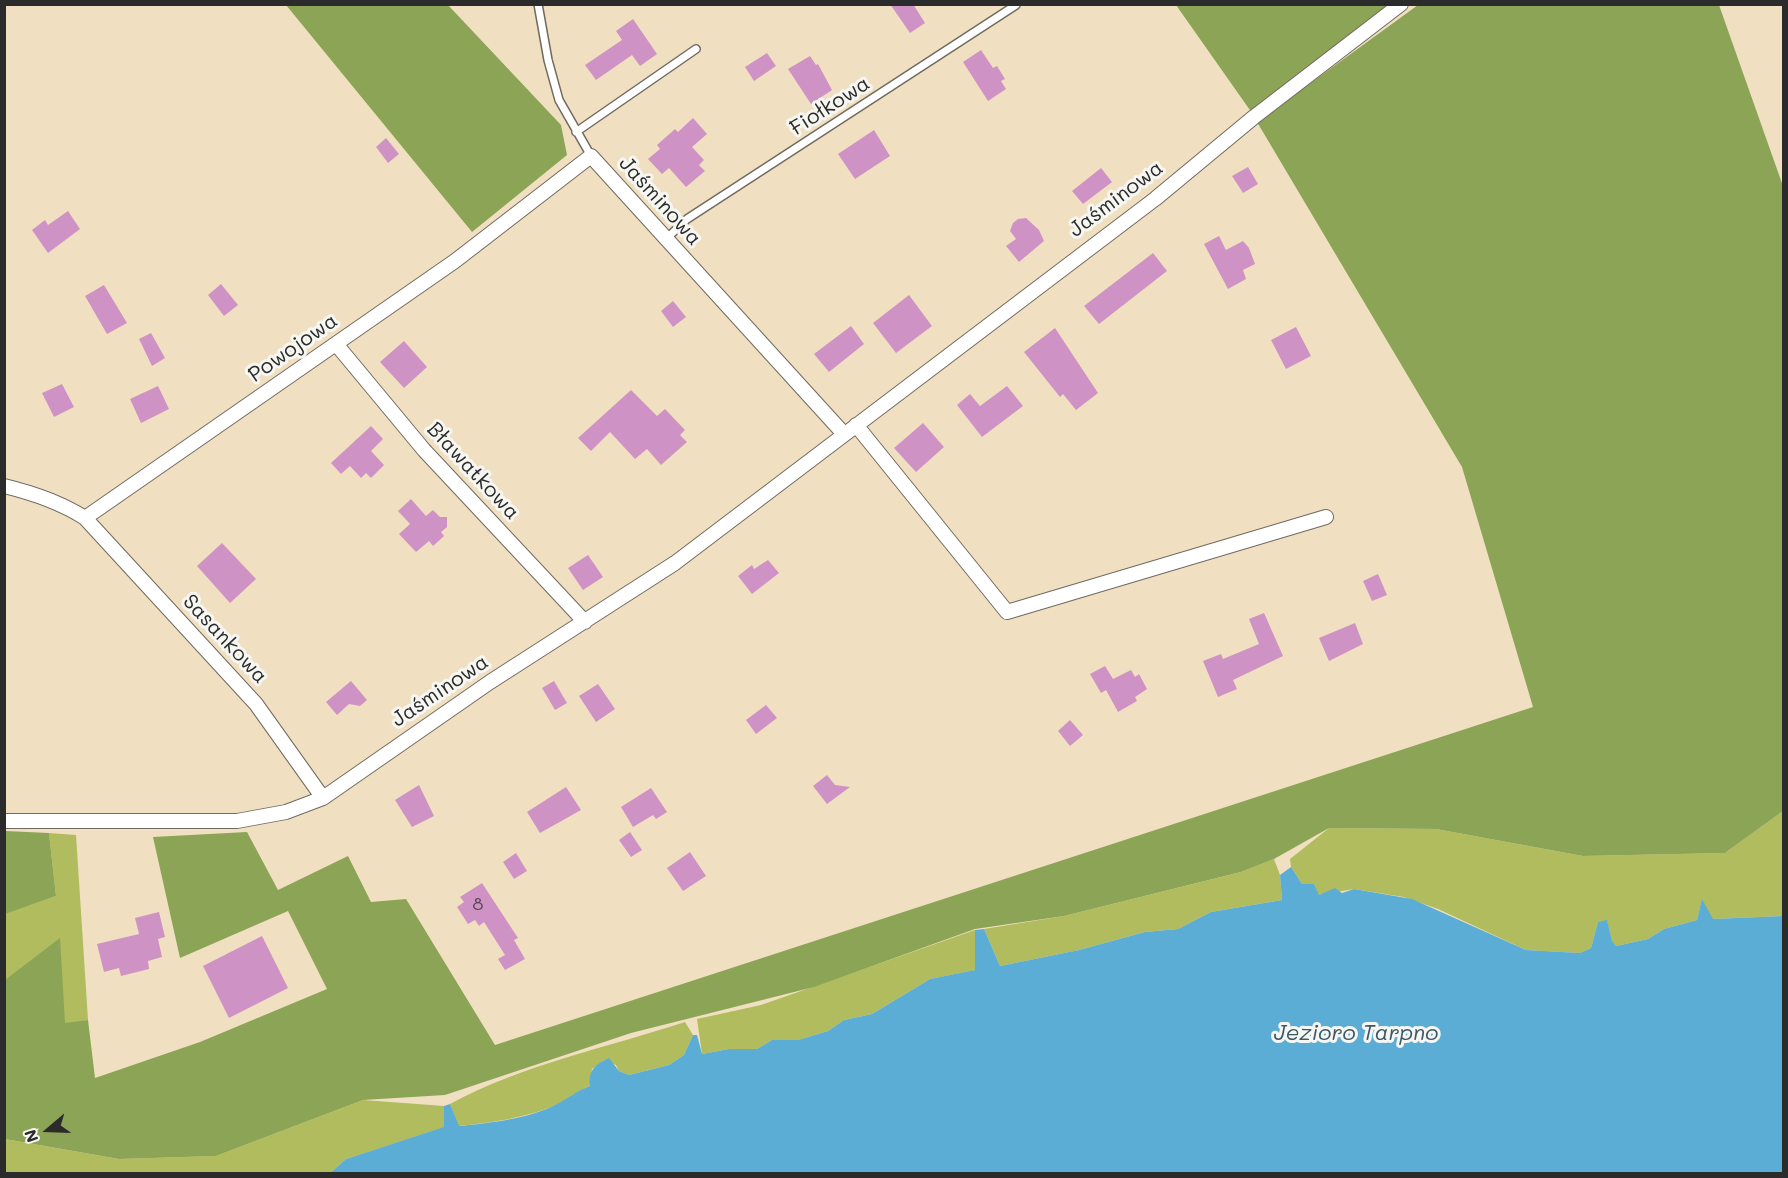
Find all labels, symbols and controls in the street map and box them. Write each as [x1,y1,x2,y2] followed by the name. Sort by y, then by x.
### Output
[785,71,875,141] street label: Fiołkowa
[613,151,707,251] street label: Jaśminowa
[1064,155,1168,243] street label: Jaśminowa
[244,308,342,388] street label: Powojowa
[421,417,525,525] street label: Bławatkowa
[177,589,273,689] street label: Sasankowa
[387,649,493,733] street label: Jaśminowa
[473,893,483,915] house number: 8
[1274,1020,1438,1046] water label: Jezioro Tarpno
[18,1100,78,1160] north arrow
[19,1127,42,1145] text: N

